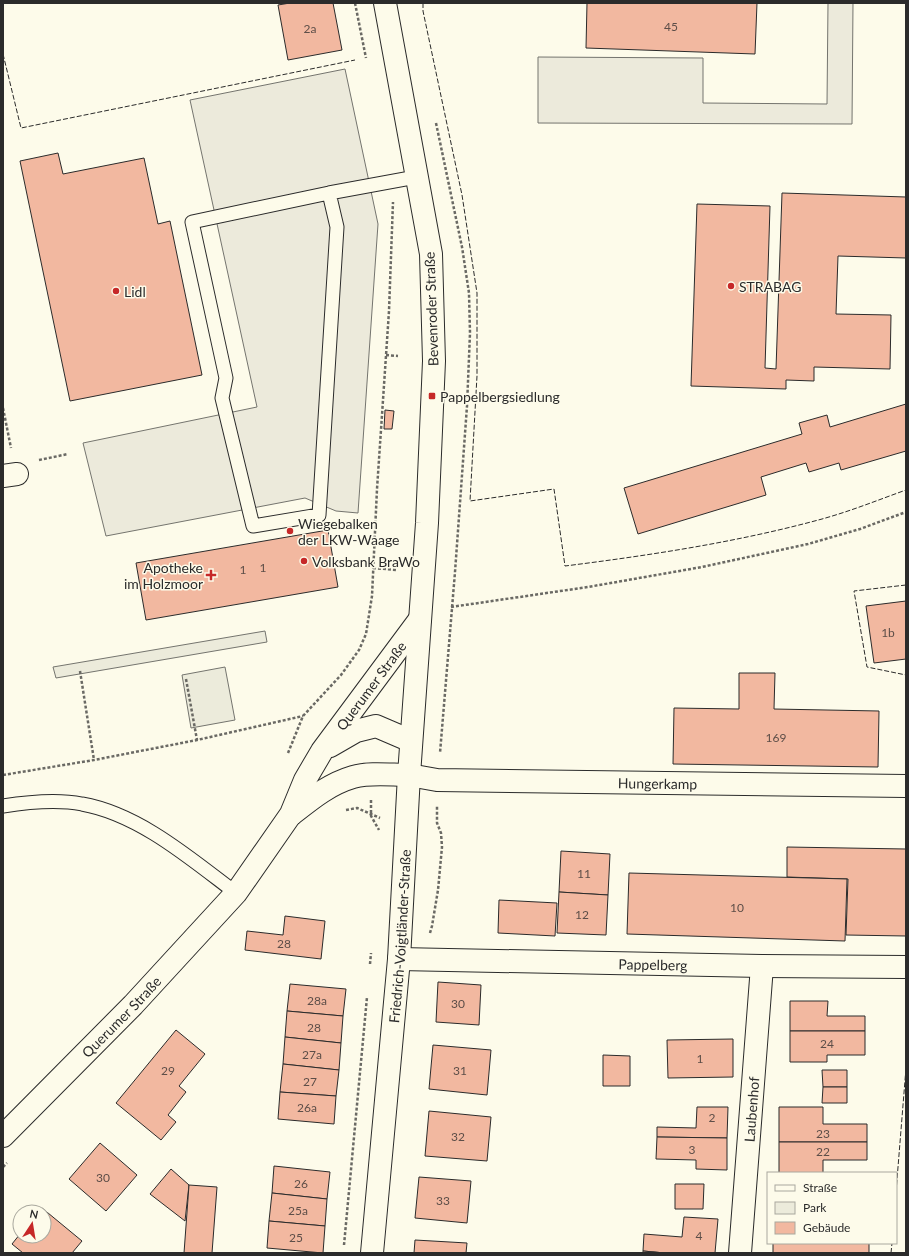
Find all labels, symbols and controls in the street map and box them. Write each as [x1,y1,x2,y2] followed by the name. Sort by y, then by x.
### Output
[664,19,678,34] house number: 45
[304,21,316,36] house number: 2a
[421,251,441,367] street label: Bevenroder Straße
[739,278,801,295] place label: STRABAG
[726,281,736,291] marker: STRABAG
[124,283,146,300] place label: Lidl
[111,286,121,296] marker: Lidl
[440,388,560,405] place label: Pappelbergsiedlung
[427,391,437,401] marker: Pappelbergsiedlung
[298,515,400,548] place label: Wiegebalken der LKW-Waage
[285,526,295,536] marker: Wiegebalken der LKW-Waage
[312,553,420,570] place label: Volksbank BraWo
[299,556,309,566] marker: Volksbank BraWo
[124,559,203,592] place label: Apotheke im Holzmoor
[260,560,267,575] house number: 1
[240,562,247,577] house number: 1
[206,570,216,580] marker: Apotheke im Holzmoor
[881,625,895,640] house number: 1b
[332,638,409,733] street label: Querumer Straße
[766,730,786,745] house number: 169
[618,774,697,792] street label: Hungerkamp
[385,849,413,1024] street label: Friedrich-Voigtländer-Straße
[577,866,591,881] house number: 11
[730,900,744,915] house number: 10
[575,907,589,922] house number: 12
[277,936,291,951] house number: 28
[618,955,688,973] street label: Pappelberg
[78,972,164,1060] street label: Querumer Straße
[307,993,327,1008] house number: 28a
[451,996,465,1011] house number: 30
[307,1020,321,1035] house number: 28
[820,1036,834,1051] house number: 24
[302,1047,322,1062] house number: 27a
[697,1051,704,1066] house number: 1
[161,1063,175,1078] house number: 29
[453,1063,467,1078] house number: 31
[303,1074,317,1089] house number: 27
[740,1076,762,1143] street label: Laubenhof
[297,1100,317,1115] house number: 26a
[709,1110,716,1125] house number: 2
[816,1126,830,1141] house number: 23
[451,1129,465,1144] house number: 32
[689,1142,696,1157] house number: 3
[816,1144,830,1159] house number: 22
[96,1170,110,1185] house number: 30
[767,1172,897,1244] legend
[294,1176,308,1191] house number: 26
[803,1180,837,1195] text: Straße
[436,1193,450,1208] house number: 33
[803,1200,827,1215] text: Park
[288,1203,308,1218] house number: 25a
[12,1204,52,1244] north arrow
[29,1206,40,1221] text: N
[803,1220,850,1235] text: Gebäude
[696,1228,703,1243] house number: 4
[289,1230,303,1245] house number: 25

